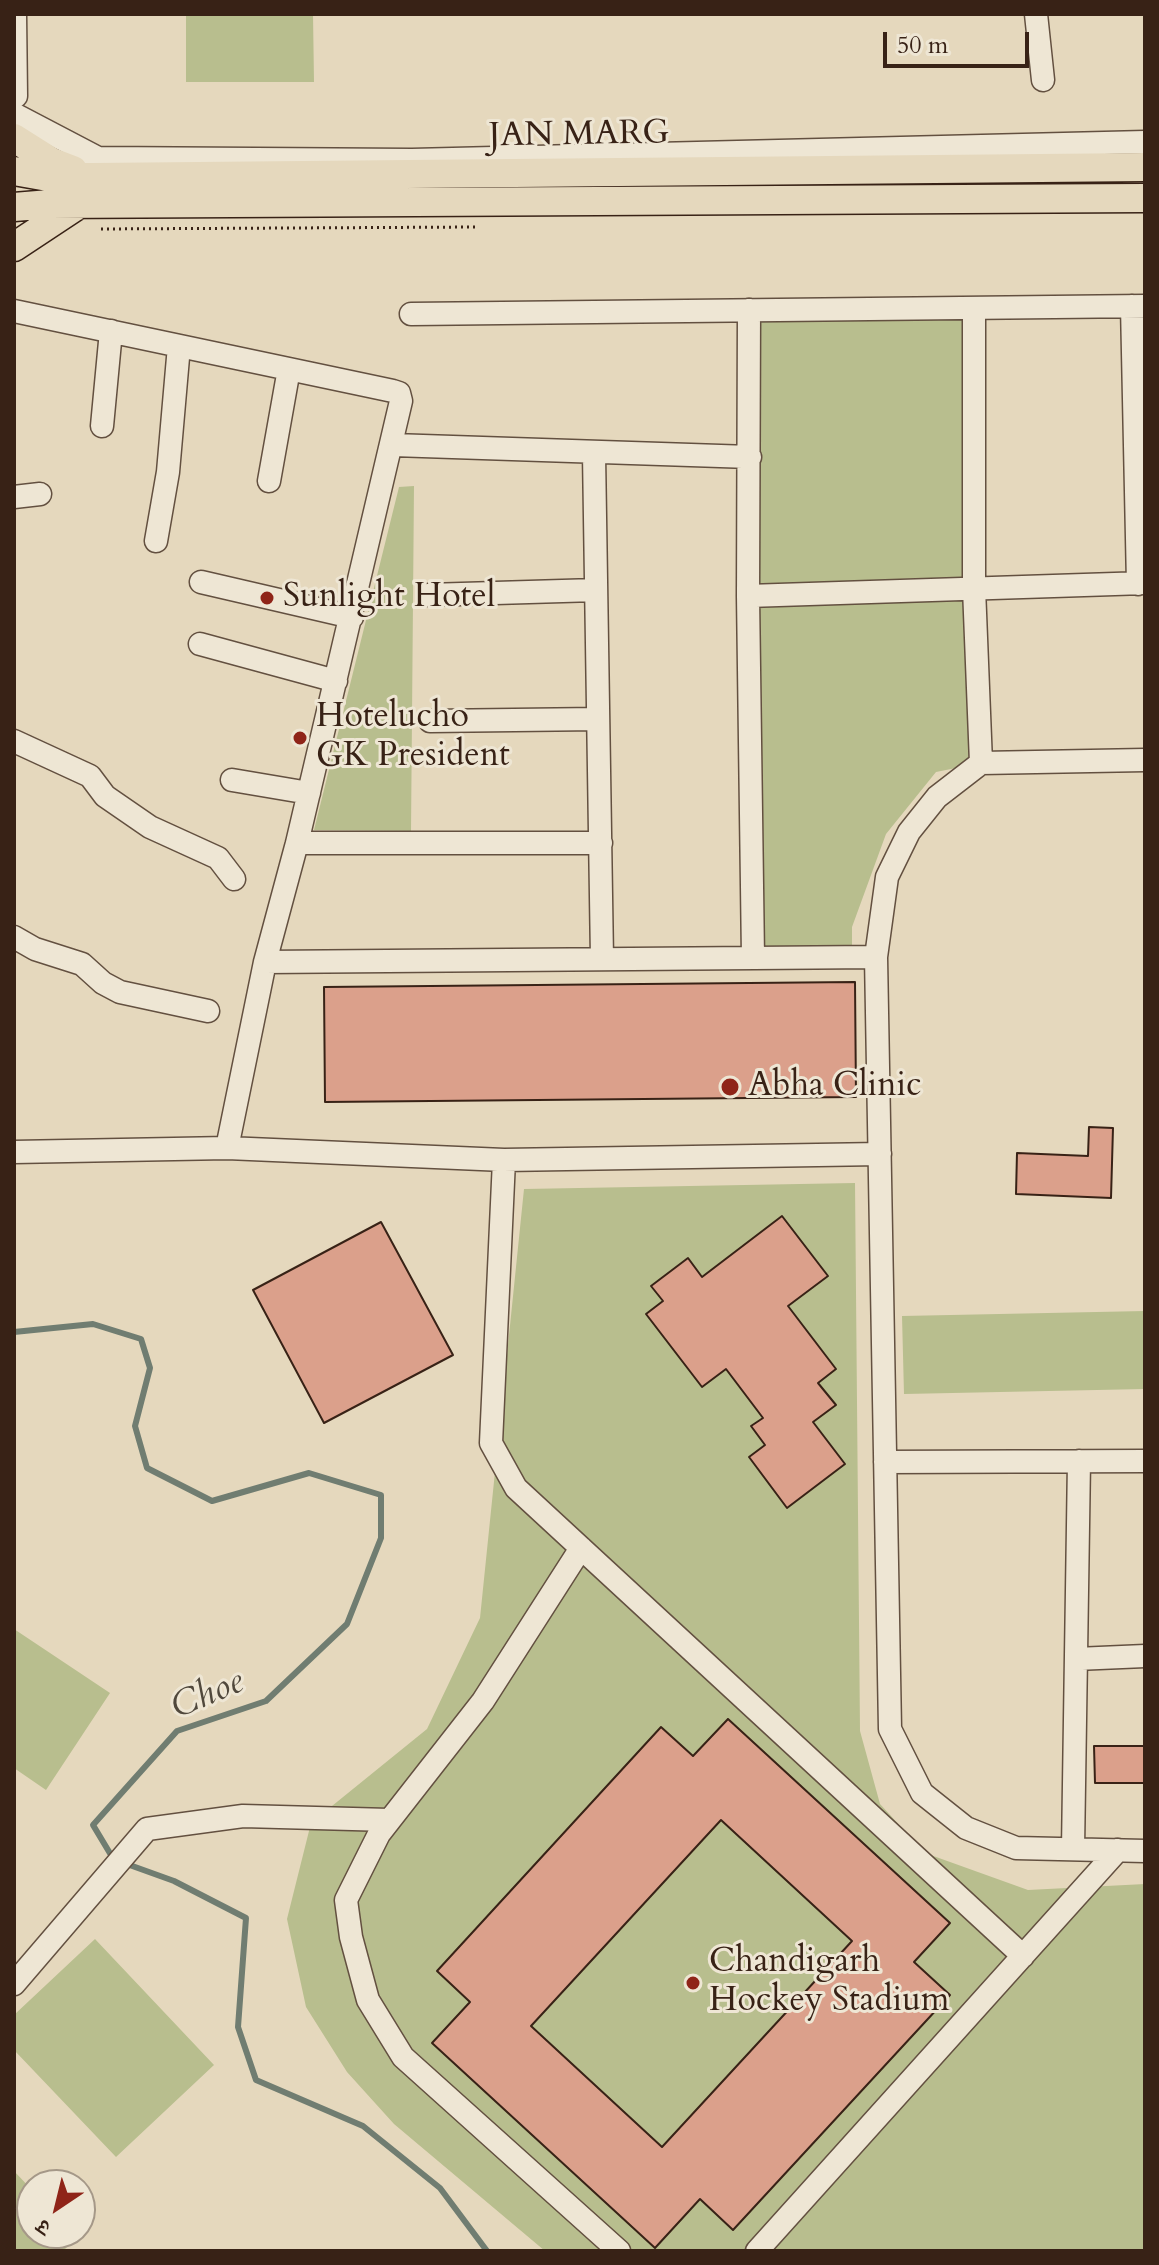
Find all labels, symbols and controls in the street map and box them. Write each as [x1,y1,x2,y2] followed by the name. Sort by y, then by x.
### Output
[887,16,1033,66] scale bar
[897,29,948,62] text: 50 m
[488,114,670,158] street label: JAN MARG
[283,578,495,618] place label: Sunlight Hotel
[258,589,276,607] marker: Sunlight Hotel
[316,698,510,778] place label: Hotelucho GK President
[291,729,309,747] marker: Hotelucho GK President
[748,1067,922,1107] place label: Abha Clinic
[719,1076,741,1098] marker: Abha Clinic
[165,1662,251,1730] water label: Choe
[709,1943,950,2022] place label: Chandigarh Hockey Stadium
[684,1974,702,1992] marker: Chandigarh Hockey Stadium
[16,2169,96,2249] north arrow
[30,2212,57,2243] text: उ

